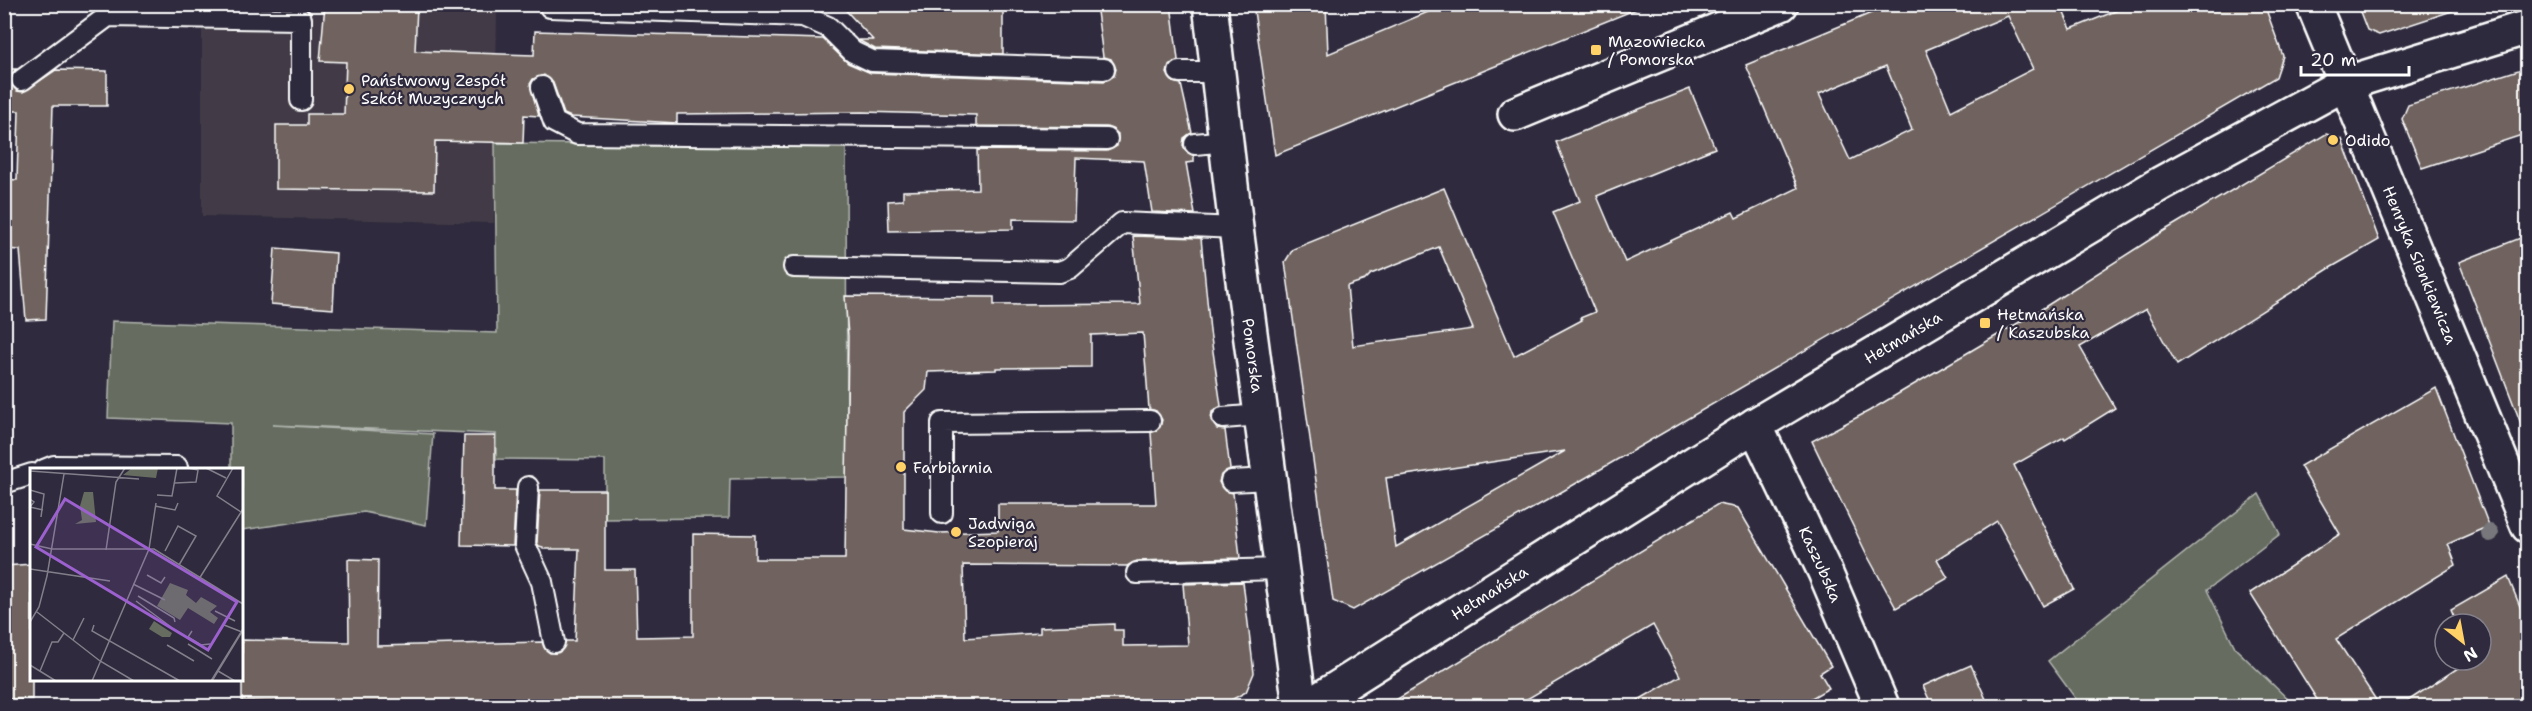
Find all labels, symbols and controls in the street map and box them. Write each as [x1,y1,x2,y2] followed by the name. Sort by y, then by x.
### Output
[1608,31,1705,70] place label: Mazowiecka / Pomorska
[2301,39,2409,77] scale bar
[1589,43,1603,57] marker: Mazowiecka / Pomorska
[2310,48,2356,72] text: 20 m
[361,70,506,109] place label: Państwowy Zespół Szkół Muzycznych
[342,82,356,96] marker: Państwowy Zespół Szkół Muzycznych
[2345,130,2391,151] place label: Odido
[2326,133,2340,147] marker: Odido
[2378,183,2462,347] street label: Henryka Sienkiewicza
[1997,304,2090,343] place label: Hetmańska / Kaszubska
[1860,306,1946,369] street label: Hetmańska
[1978,316,1992,330] marker: Hetmańska / Kaszubska
[1237,317,1268,394] street label: Pomorska
[913,457,992,478] place label: Farbiarnia
[894,460,908,474] marker: Farbiarnia
[30,468,243,681] inset map
[968,513,1038,552] place label: Jadwiga Szopieraj
[1794,523,1847,606] street label: Kaszubska
[949,525,963,539] marker: Jadwiga Szopieraj
[1447,561,1532,625] street label: Hetmańska
[2433,612,2493,672] north arrow
[2460,642,2481,667] text: N

